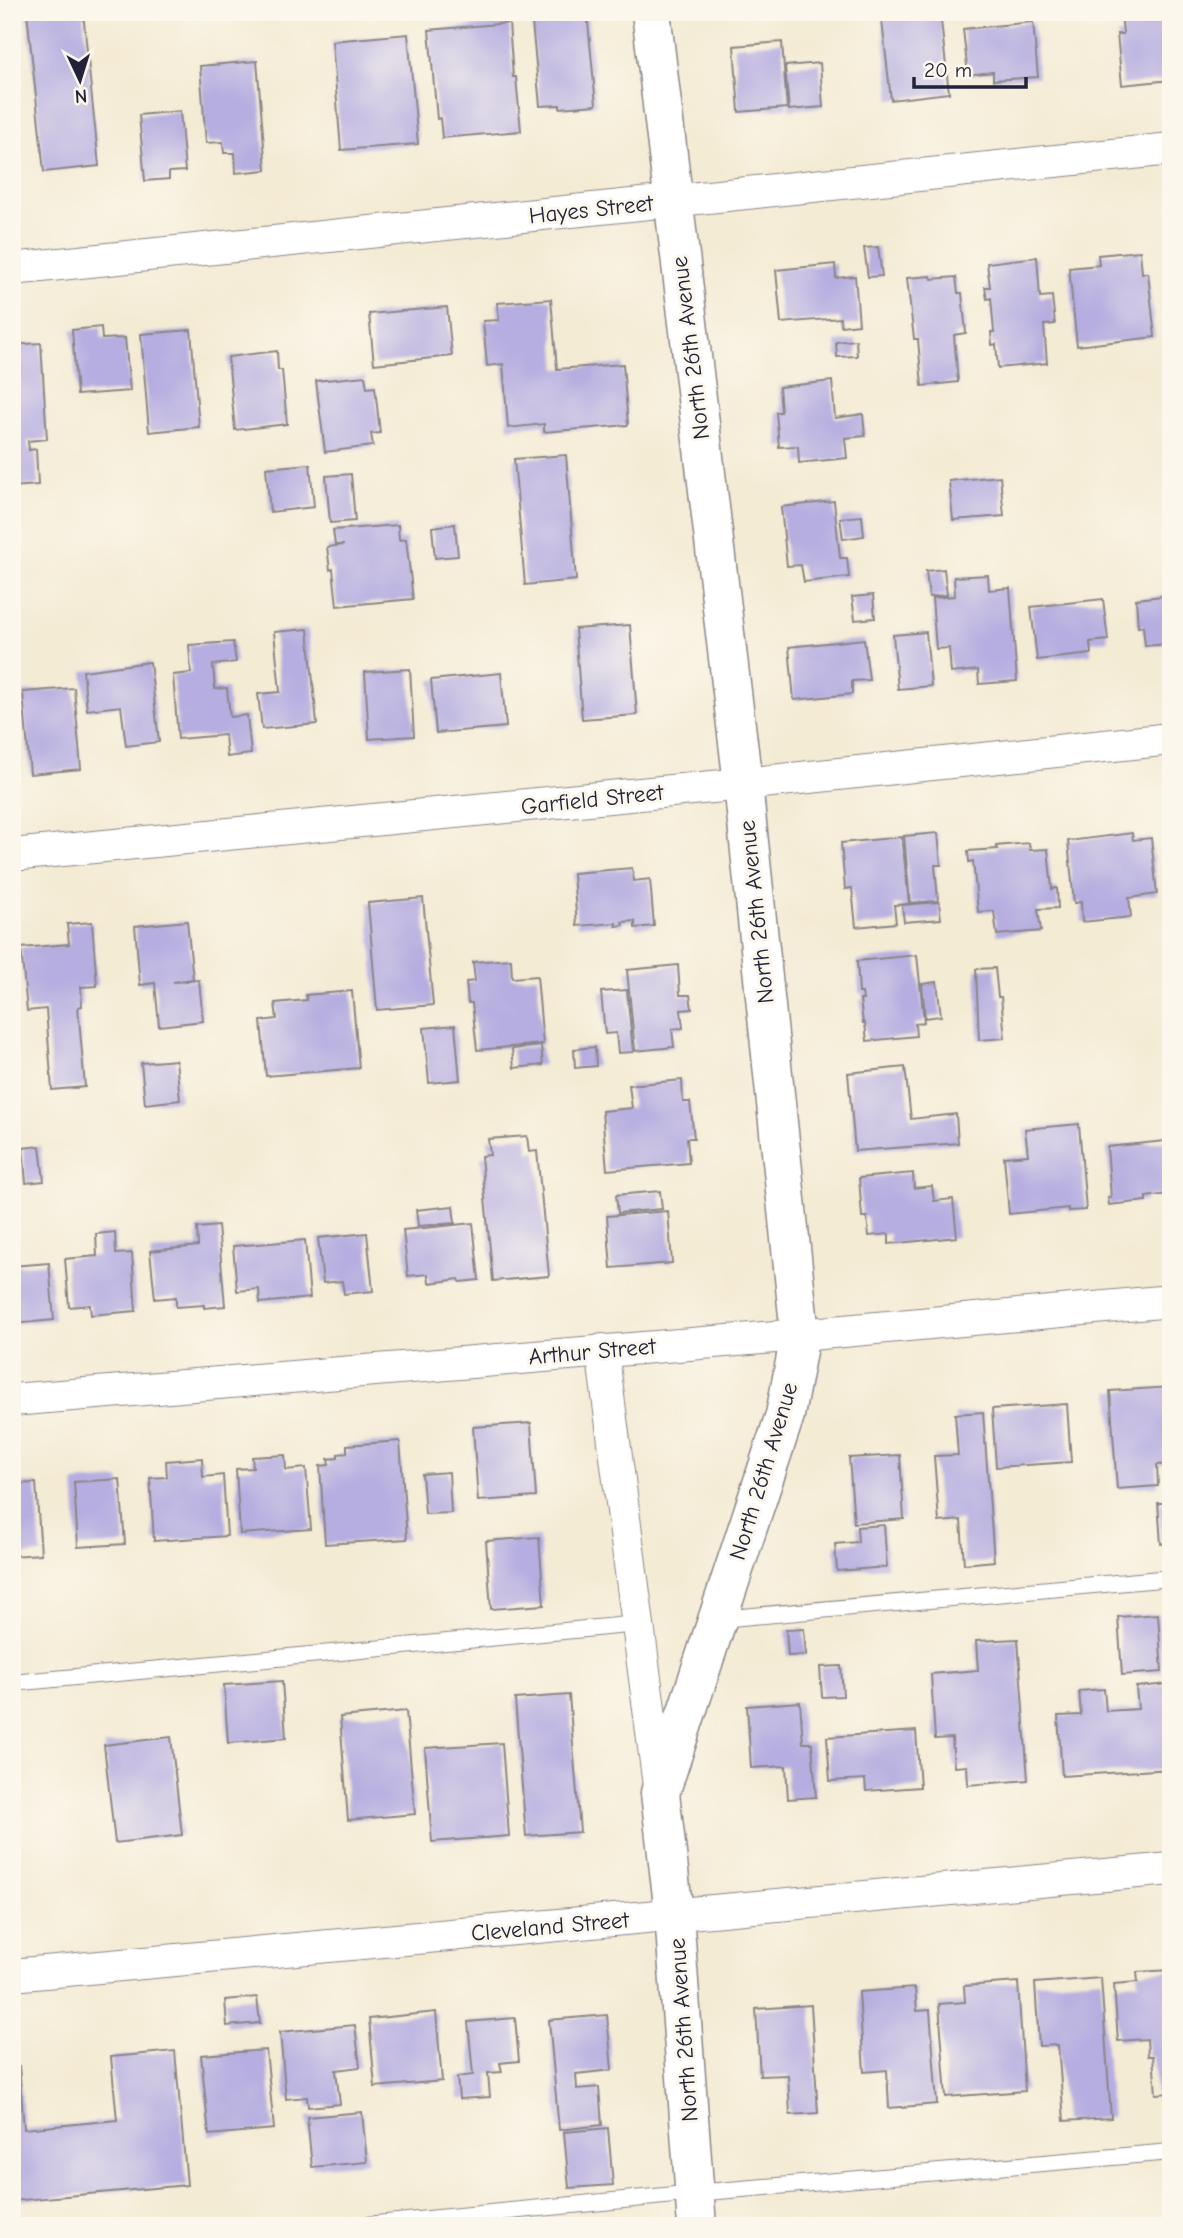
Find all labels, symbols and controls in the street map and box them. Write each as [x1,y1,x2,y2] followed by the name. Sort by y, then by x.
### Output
[46,46,116,116] north arrow
[914,46,1026,90] scale bar
[924,58,972,82] text: 20 m
[74,85,88,107] text: N
[528,189,656,229] street label: Hayes Street
[666,255,715,441] street label: North 26th Avenue
[519,778,666,820] street label: Garfield Street
[733,819,780,1005] street label: North 26th Avenue
[527,1332,658,1371] street label: Arthur Street
[724,1379,803,1563] street label: North 26th Avenue
[470,1906,632,1947] street label: Cleveland Street
[664,1937,703,2123] street label: North 26th Avenue

